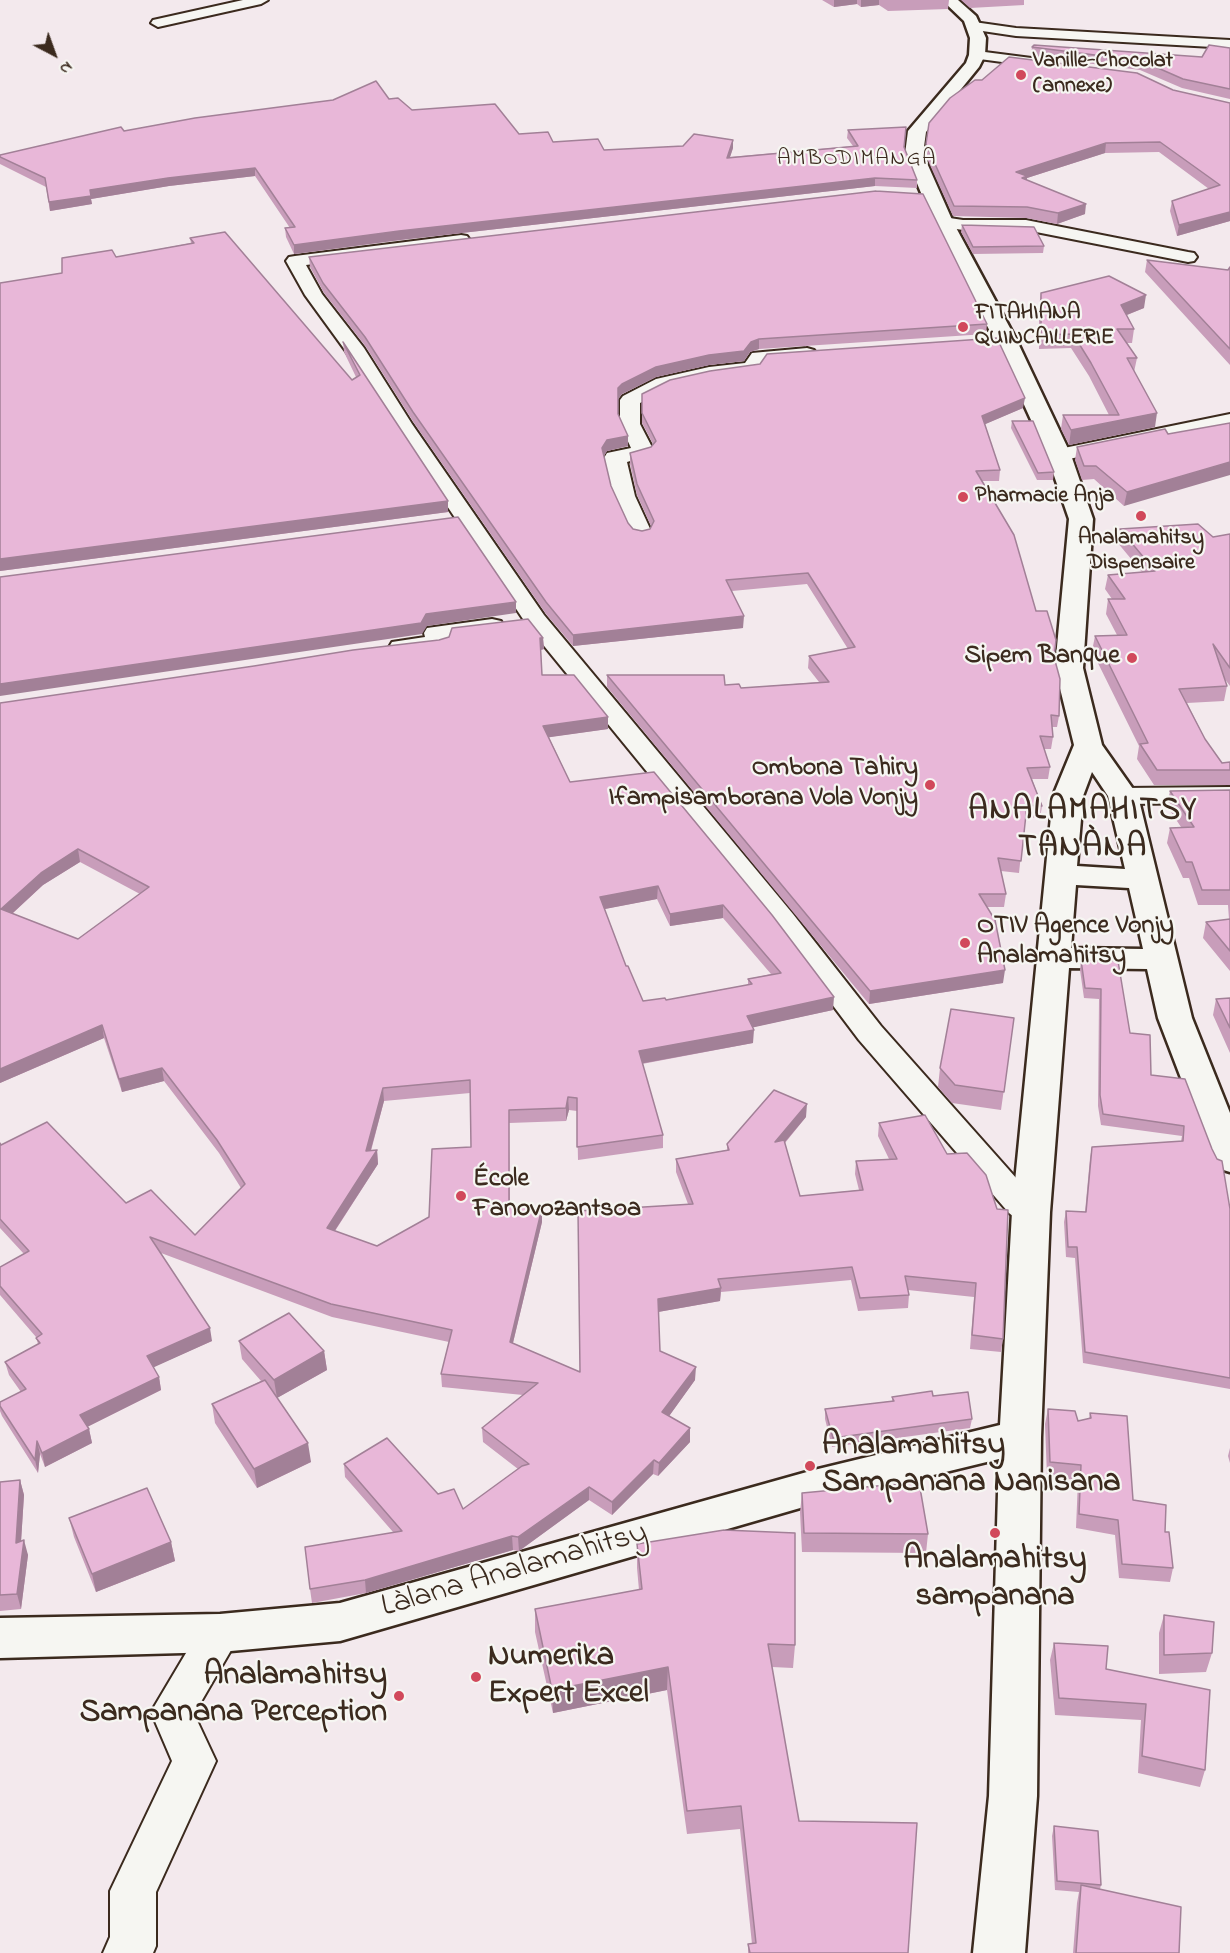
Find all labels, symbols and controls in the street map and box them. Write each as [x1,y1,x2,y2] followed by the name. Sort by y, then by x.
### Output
[24,24,84,84] north arrow
[1033,49,1173,100] place label: Vanille-Chocolat (annexe)
[54,55,78,80] text: N
[1014,68,1028,82] marker: Vanille-Chocolat (annexe)
[777,147,937,173] district label: AMBODIMANGA
[975,301,1114,352] place label: FITAHIANA QUINCAILLERIE
[956,320,970,334] marker: FITAHIANA QUINCAILLERIE
[975,484,1114,510] place label: Pharmacie Anja
[956,490,970,504] marker: Pharmacie Anja
[1134,509,1148,523] marker: Analamahitsy Dispensaire
[1078,526,1204,578] place label: Analamahitsy Dispensaire
[965,642,1120,674] place label: Sipem Banque
[1125,651,1139,665] marker: Sipem Banque
[609,754,918,816] place label: Ombona Tahiry Ifampisamborana Vola Vonjy
[923,778,937,792] marker: Ombona Tahiry Ifampisamborana Vola Vonjy
[968,794,1198,869] district label: ANALAMAHITSY TANÀNA
[977,912,1174,974] place label: OTIV Agence Vonjy Analamahitsy
[958,936,972,950] marker: OTIV Agence Vonjy Analamahitsy
[473,1165,641,1226] place label: École Fanovozantsoa
[454,1189,468,1203] marker: École Fanovozantsoa
[822,1429,1120,1504] place label: Analamahitsy Sampanana Nanisana
[803,1459,817,1473] marker: Analamahitsy Sampanana Nanisana
[377,1516,653,1628] street label: Làlana Analamahitsy
[988,1526,1002,1540] marker: Analamahitsy sampanana
[903,1543,1087,1618] place label: Analamahitsy sampanana
[488,1640,649,1715] place label: Numerika Expert Excel
[80,1659,387,1734] place label: Analamahitsy Sampanana Perception
[469,1670,483,1684] marker: Numerika Expert Excel
[392,1689,406,1703] marker: Analamahitsy Sampanana Perception

